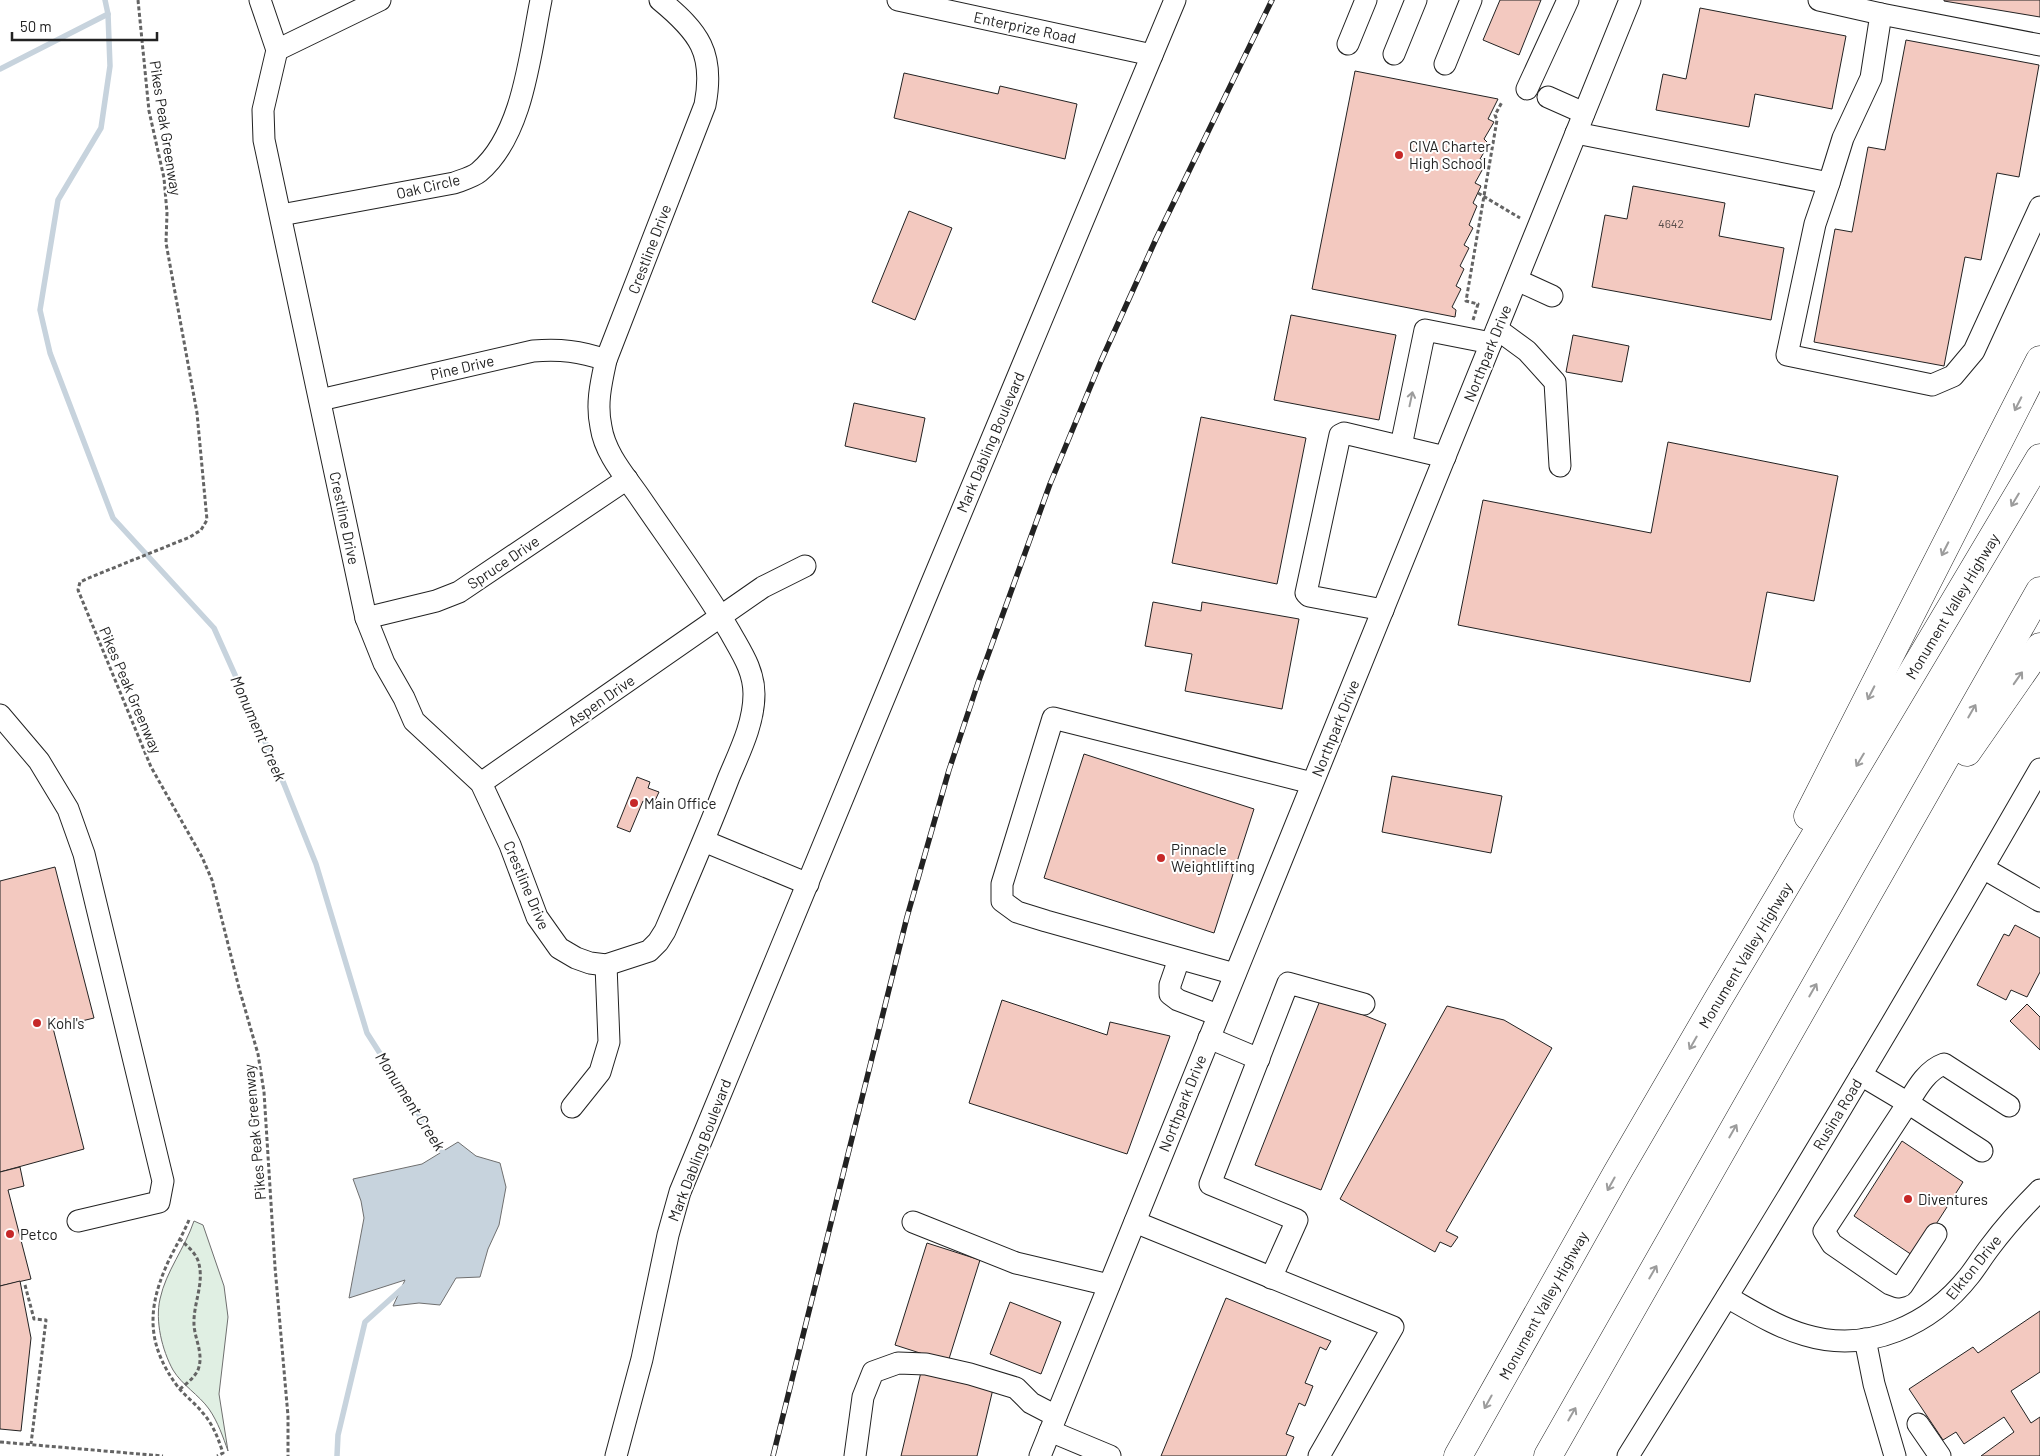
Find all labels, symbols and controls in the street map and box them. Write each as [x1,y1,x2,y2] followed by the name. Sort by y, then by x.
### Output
[972,7,1078,47] street label: Enterprize Road
[12,10,158,42] scale bar
[20,17,52,35] text: 50 m
[146,59,186,197] street label: Pikes Peak Greenway
[1409,137,1491,172] place label: CIVA Charter High School
[1393,149,1405,161] marker: CIVA Charter High School
[394,170,462,202] street label: Oak Circle
[624,202,674,296] street label: Crestline Drive
[1658,216,1684,230] house number: 4642
[1459,302,1515,404] street label: Northpark Drive
[428,351,496,383] street label: Pine Drive
[952,369,1028,515] street label: Mark Dabling Boulevard
[1407,391,1416,407] one-way arrow
[2013,396,2022,411] one-way arrow
[326,470,364,566] street label: Crestline Drive
[2010,492,2020,506] one-way arrow
[1901,530,2003,682] street label: Monument Valley Highway
[464,531,542,593] street label: Spruce Drive
[1940,541,1949,556] one-way arrow
[96,624,166,756] street label: Pikes Peak Greenway
[564,671,638,729] street label: Aspen Drive
[2013,671,2023,685] one-way arrow
[227,672,291,784] water label: Monument Creek
[1307,677,1363,779] street label: Northpark Drive
[1866,686,1876,701] one-way arrow
[1967,704,1977,719] one-way arrow
[1855,752,1865,766] one-way arrow
[644,794,716,812] place label: Main Office
[628,797,640,809] marker: Main Office
[500,838,554,932] street label: Crestline Drive
[1171,840,1255,875] place label: Pinnacle Weightlifting
[1155,852,1167,864] marker: Pinnacle Weightlifting
[1694,879,1796,1031] street label: Monument Valley Highway
[1808,982,1818,997] one-way arrow
[47,1014,84,1032] place label: Kohl's
[31,1017,43,1029] marker: Kohl's
[1687,1036,1697,1050] one-way arrow
[372,1048,450,1154] water label: Monument Creek
[1154,1052,1210,1154] street label: Northpark Drive
[239,1063,269,1201] street label: Pikes Peak Greenway
[1809,1075,1865,1153] street label: Rusina Road
[664,1076,734,1224] street label: Mark Dabling Boulevard
[1728,1124,1738,1139] one-way arrow
[1606,1176,1616,1191] one-way arrow
[1918,1190,1988,1208] place label: Diventures
[1902,1193,1914,1205] marker: Diventures
[20,1225,58,1243] place label: Petco
[4,1228,16,1240] marker: Petco
[1495,1228,1591,1382] street label: Monument Valley Highway
[1941,1231,2005,1303] street label: Elkton Drive
[1648,1266,1658,1280] one-way arrow
[1483,1394,1493,1408] one-way arrow
[1568,1407,1578,1421] one-way arrow

